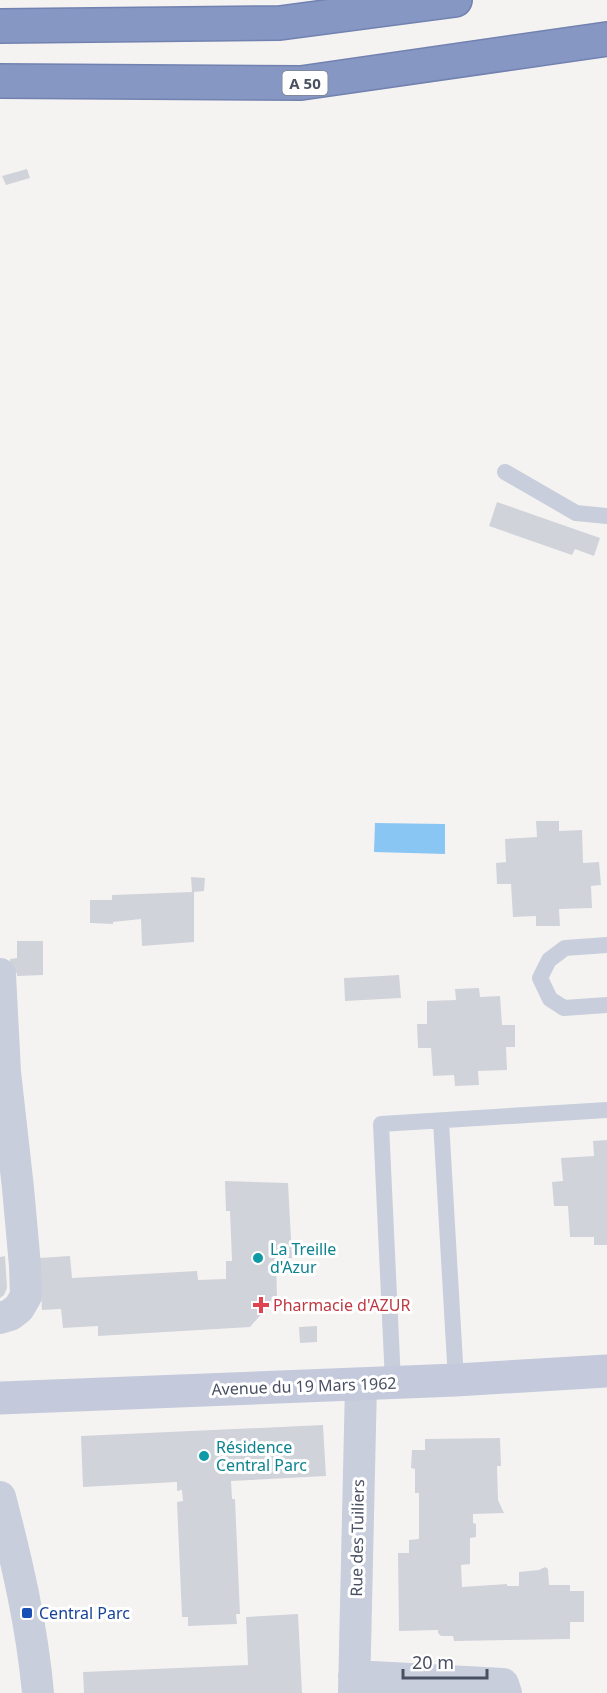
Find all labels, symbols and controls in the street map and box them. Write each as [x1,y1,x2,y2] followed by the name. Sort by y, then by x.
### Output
[282,71,328,95] road number: A 50
[270,1238,336,1278] place label: La Treille d'Azur
[251,1251,265,1265] marker: La Treille d'Azur
[273,1294,410,1316] place label: Pharmacie d'AZUR
[254,1298,268,1312] marker: Pharmacie d'AZUR
[211,1372,397,1400] street label: Avenue du 19 Mars 1962
[216,1436,307,1476] place label: Résidence Central Parc
[197,1449,211,1463] marker: Résidence Central Parc
[345,1479,369,1597] street label: Rue des Tuiliers
[39,1602,130,1624] place label: Central Parc
[20,1606,34,1620] marker: Central Parc
[403,1642,487,1680] scale bar
[412,1650,454,1674] text: 20 m

